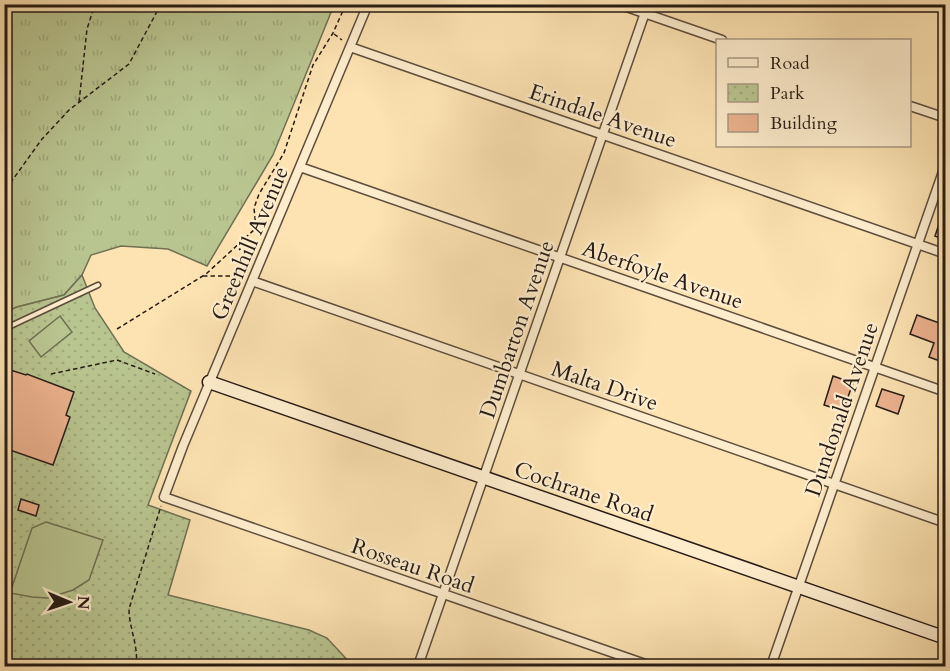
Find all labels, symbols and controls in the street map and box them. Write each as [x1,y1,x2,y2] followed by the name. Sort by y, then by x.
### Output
[716,39,911,147] legend
[770,51,810,76] text: Road
[525,77,681,155] street label: Erindale Avenue
[770,81,805,106] text: Park
[770,111,838,136] text: Building
[204,162,296,325] street label: Greenhill Avenue
[578,233,747,317] street label: Aberfoyle Avenue
[472,236,561,422] street label: Dumbarton Avenue
[798,318,886,501] street label: Dundonald Avenue
[547,354,662,418] street label: Malta Drive
[510,454,657,530] street label: Cochrane Road
[347,531,478,601] street label: Rosseau Road
[39,572,99,632] north arrow
[72,595,94,610] text: N

